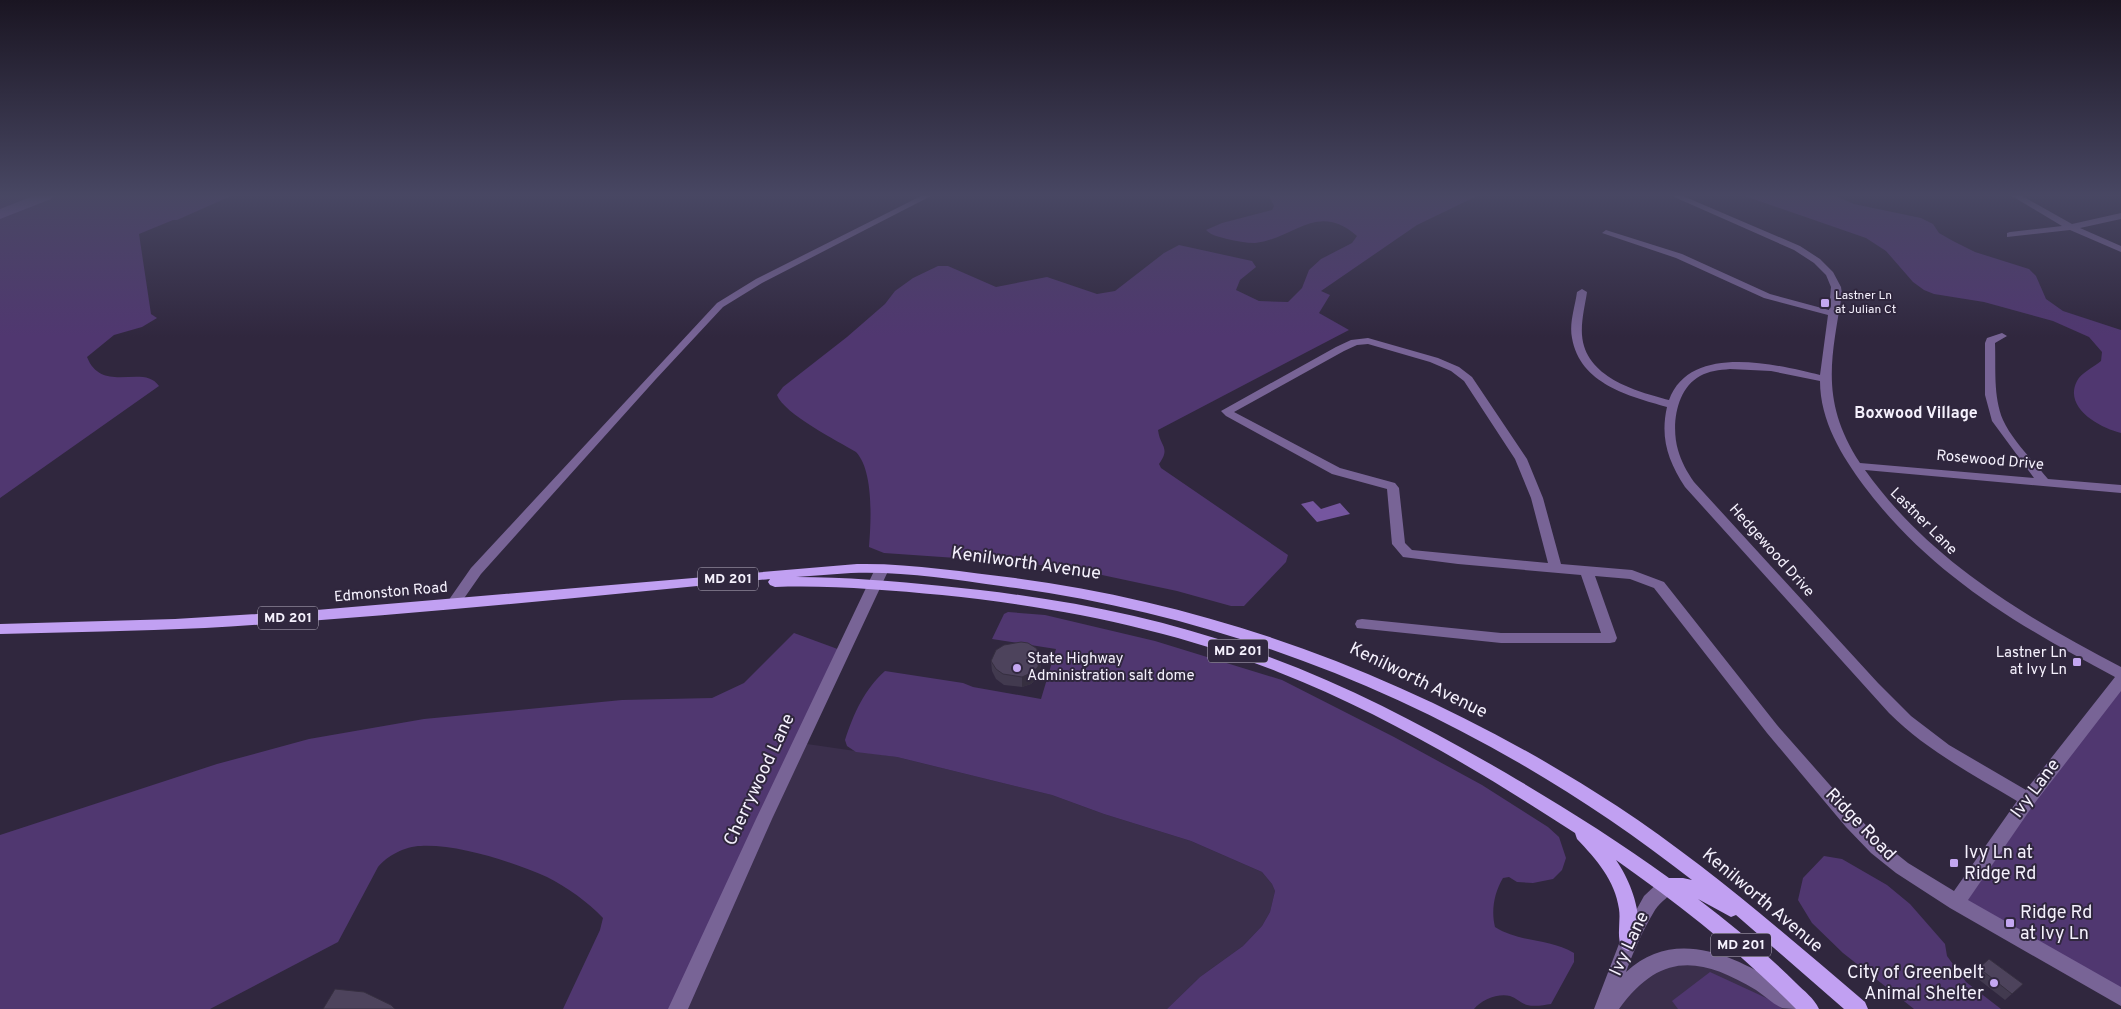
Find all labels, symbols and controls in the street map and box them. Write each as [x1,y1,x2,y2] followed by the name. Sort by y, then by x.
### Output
[1835,288,1896,318] place label: Lastner Ln at Julian Ct
[1819,297,1831,309] marker: Lastner Ln at Julian Ct
[1854,404,1978,424] district label: Boxwood Village
[1935,447,2045,475] street label: Rosewood Drive
[1885,484,1961,560] street label: Lastner Lane
[1724,500,1818,602] street label: Hedgewood Drive
[950,542,1102,586] street label: Kenilworth Avenue
[698,568,758,590] road number: MD 201
[333,579,449,607] street label: Edmonston Road
[258,606,318,630] road number: MD 201
[1345,638,1491,724] street label: Kenilworth Avenue
[1208,640,1268,662] road number: MD 201
[1996,644,2067,680] place label: Lastner Ln at Ivy Ln
[1027,650,1194,686] place label: State Highway Administration salt dome
[2071,656,2083,668] marker: Lastner Ln at Ivy Ln
[1011,662,1023,674] marker: State Highway Administration salt dome
[719,710,801,850] street label: Cherrywood Lane
[2006,755,2066,823] street label: Ivy Lane
[1820,784,1900,866] street label: Ridge Road
[1964,842,2036,886] place label: Ivy Ln at Ridge Rd
[1697,844,1827,958] street label: Kenilworth Avenue
[1948,857,1960,869] marker: Ivy Ln at Ridge Rd
[2020,902,2092,946] place label: Ridge Rd at Ivy Ln
[1605,908,1655,980] street label: Ivy Lane
[2004,917,2016,929] marker: Ridge Rd at Ivy Ln
[1711,934,1771,956] road number: MD 201
[1847,962,1984,1006] place label: City of Greenbelt Animal Shelter
[1988,977,2000,989] marker: City of Greenbelt Animal Shelter

